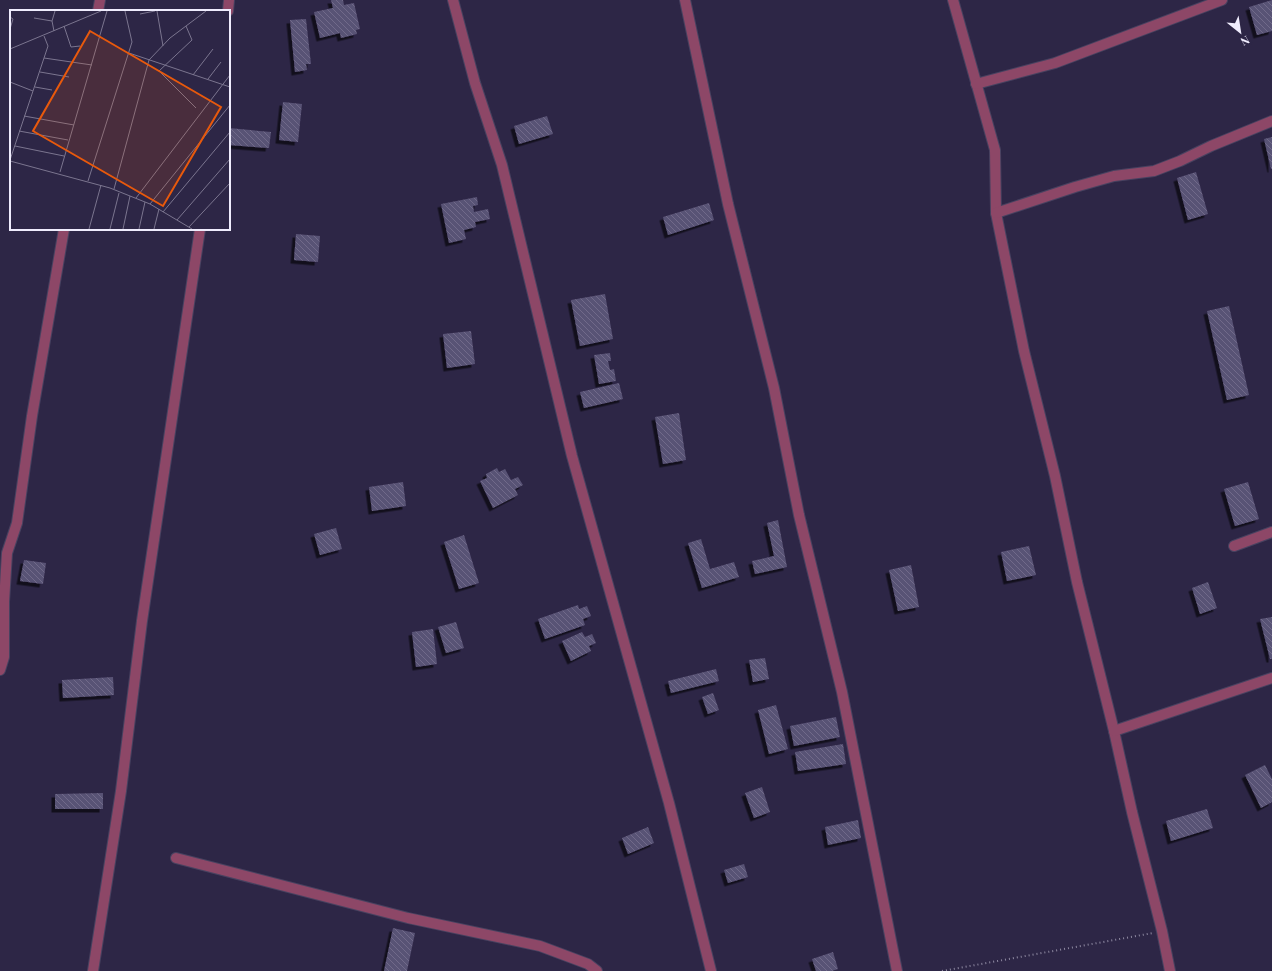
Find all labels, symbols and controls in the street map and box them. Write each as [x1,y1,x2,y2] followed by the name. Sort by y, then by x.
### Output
[10,10,230,230] inset map
[1220,12,1260,52] north arrow
[1238,33,1252,50] text: N

